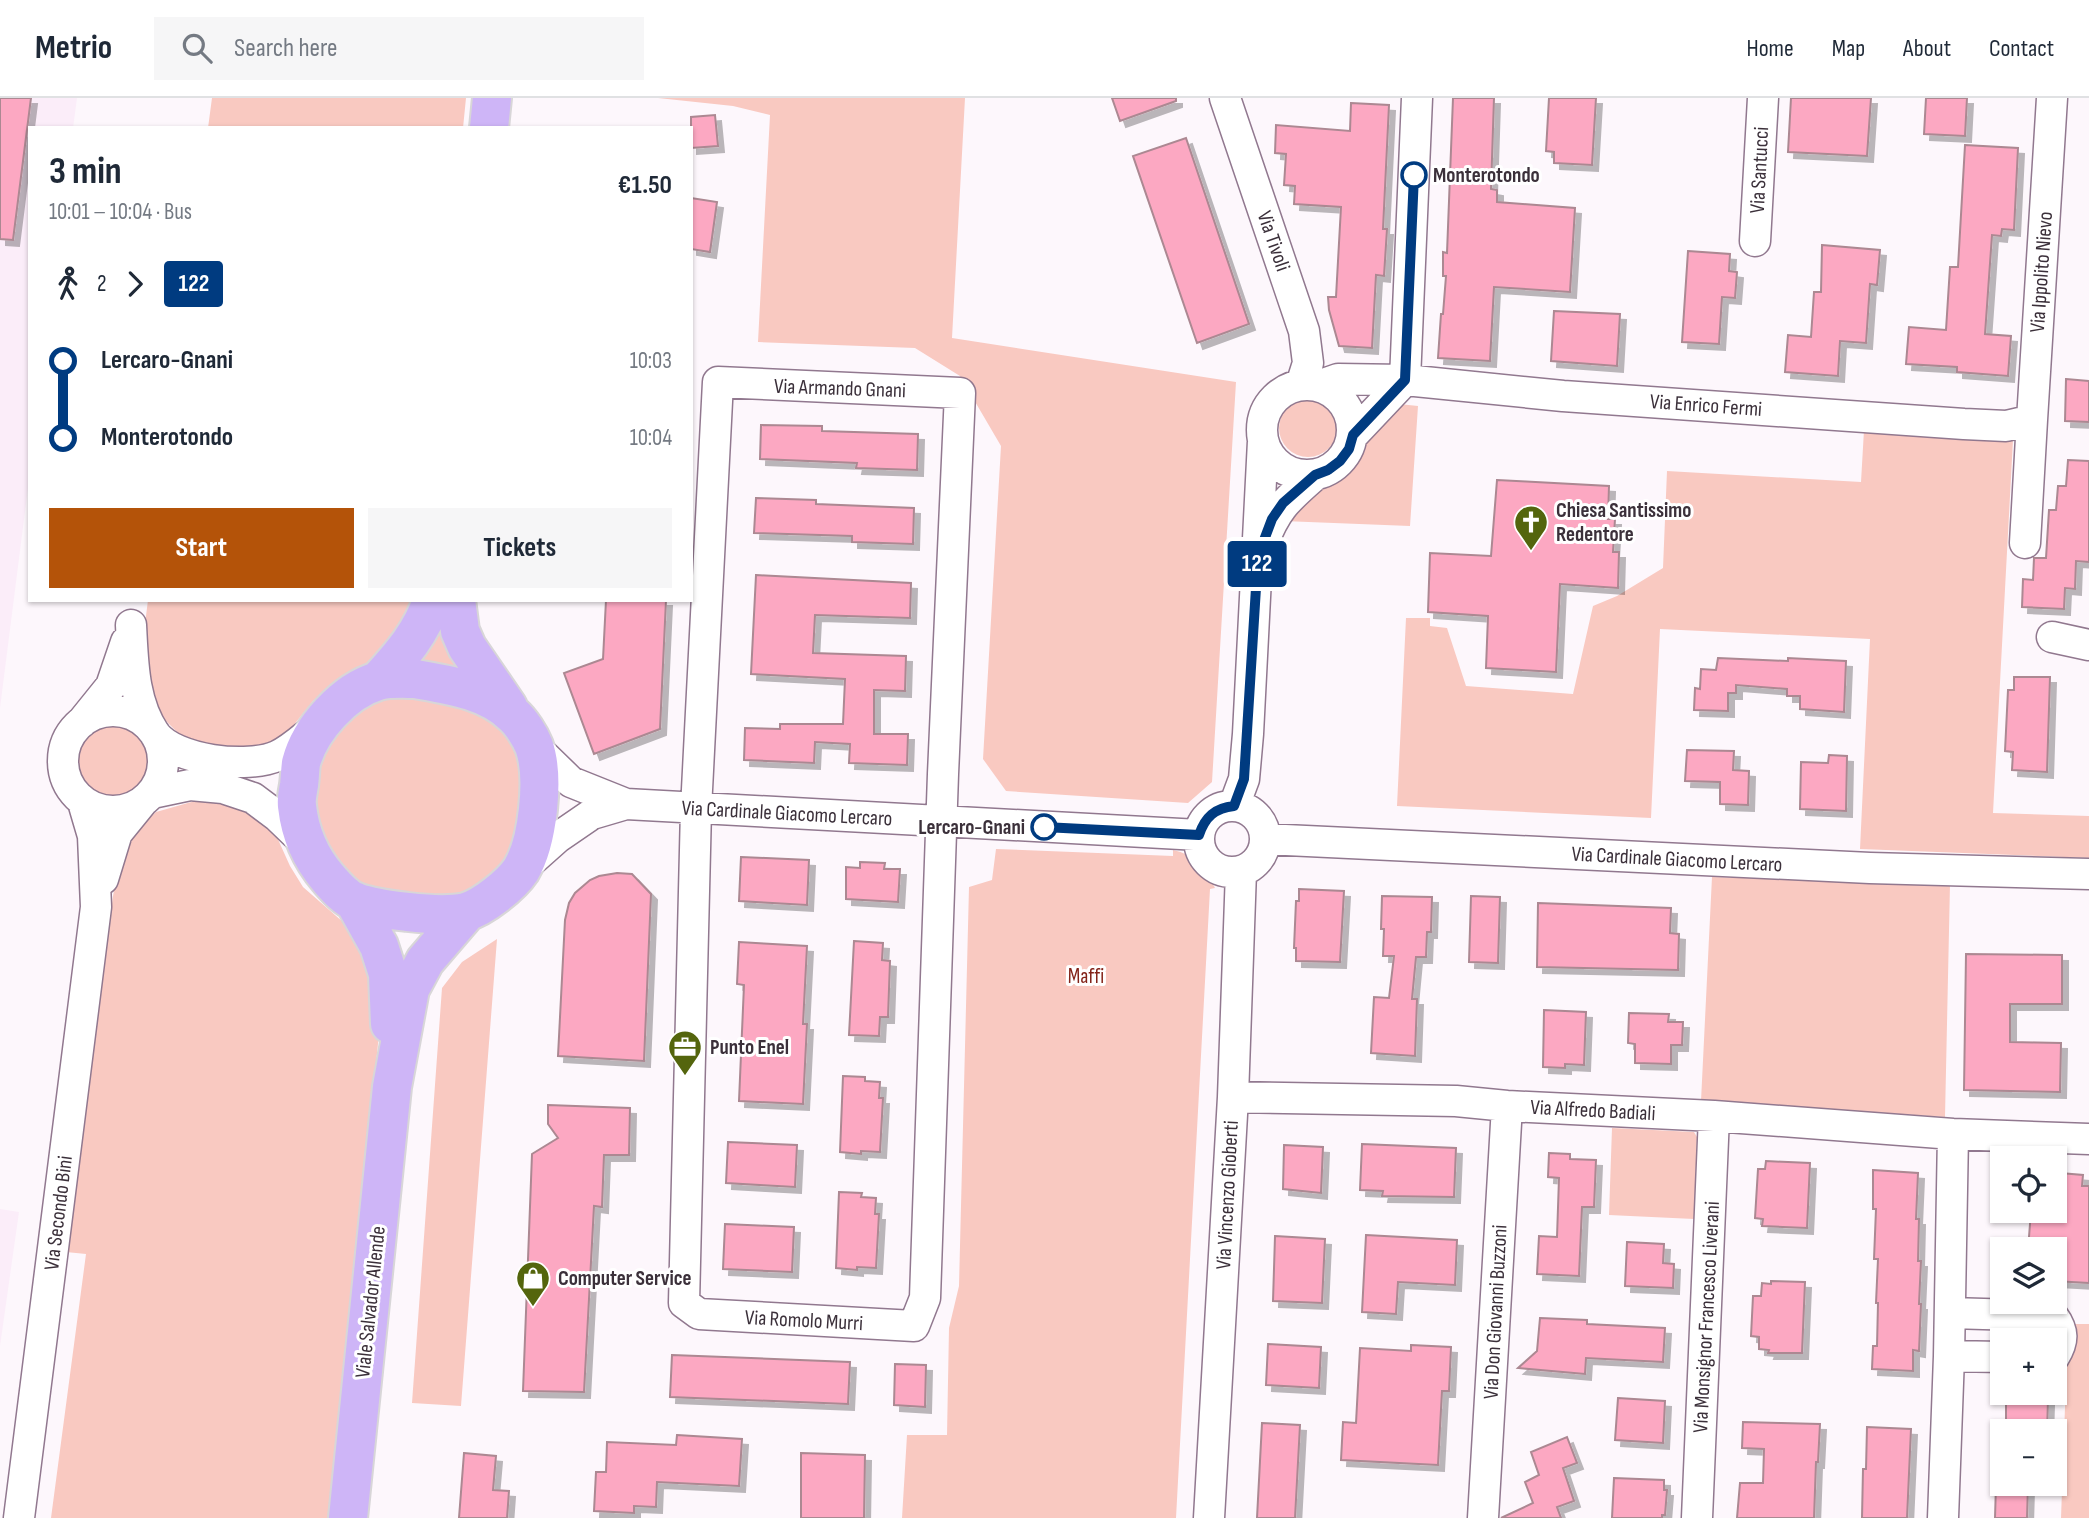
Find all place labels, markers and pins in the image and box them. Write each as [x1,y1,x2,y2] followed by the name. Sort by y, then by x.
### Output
[1401,162,1427,188] marker: Monterotondo
[1433,163,1540,188] place label: Monterotondo
[1556,498,1691,547] place label: Chiesa Santissimo Redentore
[1512,503,1550,552] church icon: Chiesa Santissimo Redentore
[1031,814,1057,840] marker: Lercaro-Gnani
[918,815,1025,840] place label: Lercaro-Gnani
[666,1028,704,1077] office icon: Punto Enel
[710,1035,789,1060] place label: Punto Enel
[514,1259,552,1308] shop icon: Computer Service
[558,1266,692,1291] place label: Computer Service

